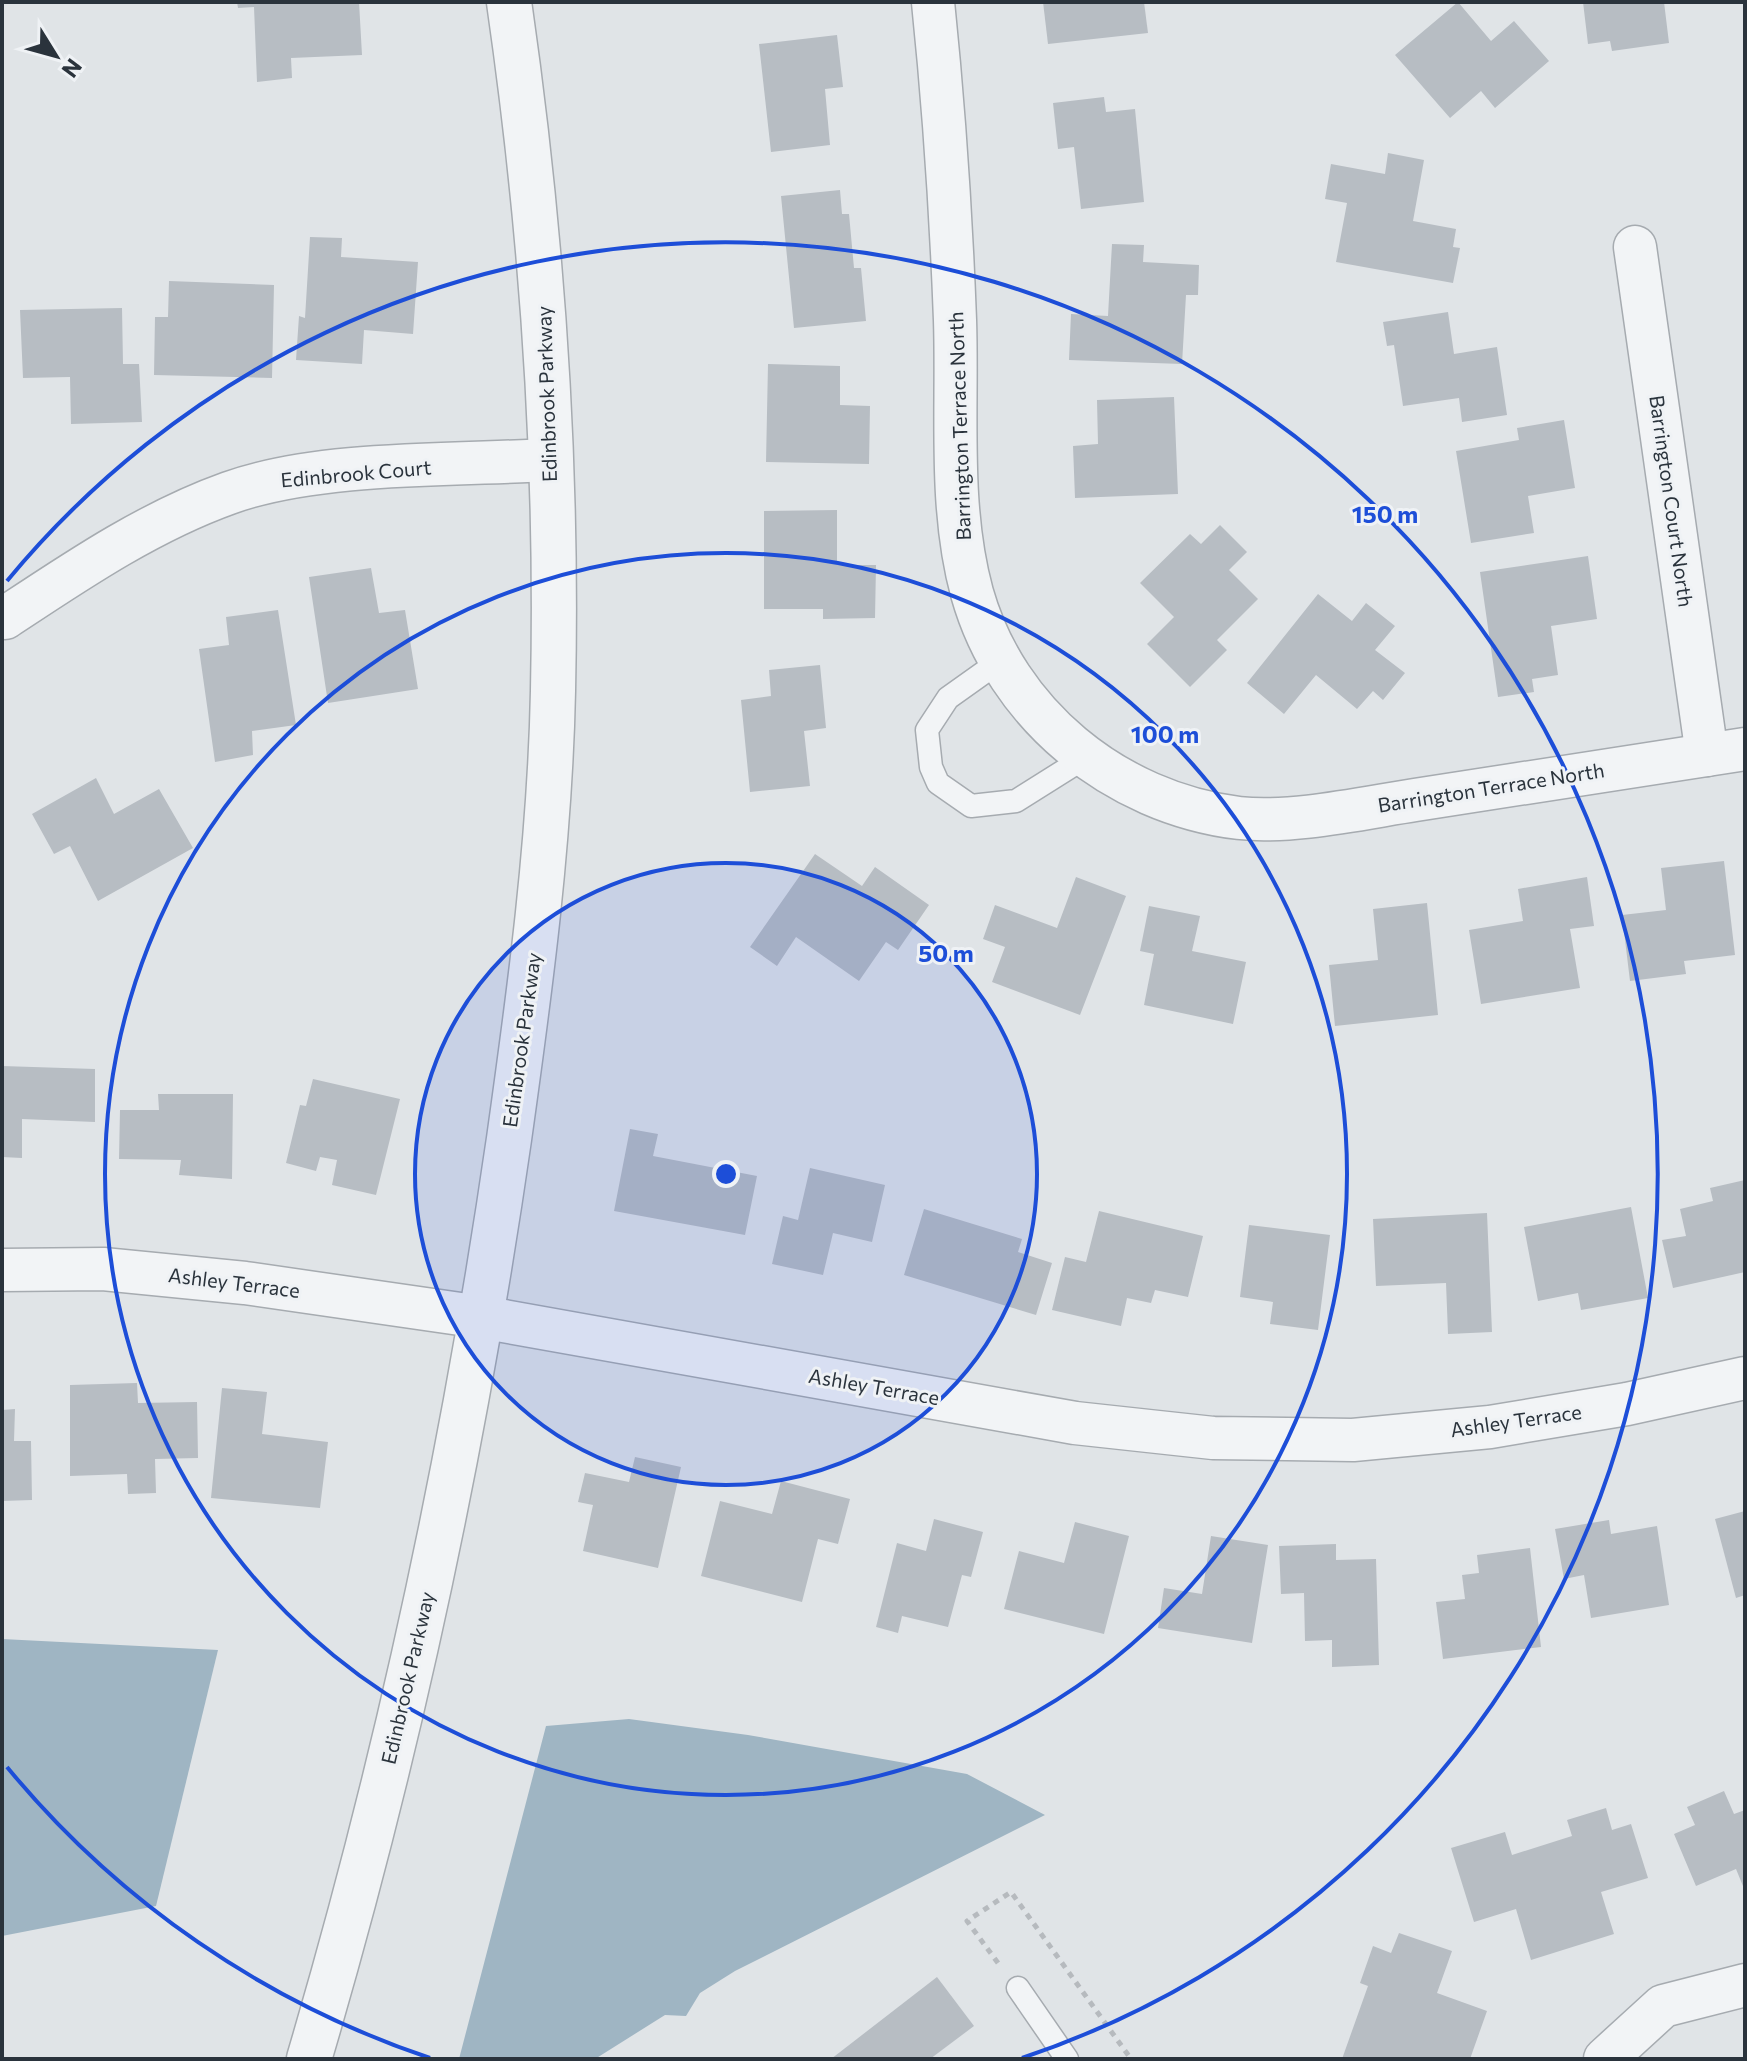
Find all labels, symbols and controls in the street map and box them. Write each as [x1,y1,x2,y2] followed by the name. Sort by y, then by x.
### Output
[16,16,96,96] north arrow
[57,54,88,83] text: N
[531,306,561,483] street label: Edinbrook Parkway
[943,311,975,541] street label: Barrington Terrace North
[1645,393,1699,608] street label: Barrington Court North
[280,454,432,492] street label: Edinbrook Court
[1352,499,1418,528] text: 150 m
[1131,719,1199,748] text: 100 m
[1376,757,1606,817] street label: Barrington Terrace North
[918,938,974,967] text: 50 m
[497,951,545,1129] street label: Edinbrook Parkway
[712,1160,740,1188] centre of rings
[167,1262,301,1302] street label: Ashley Terrace
[807,1363,941,1409] street label: Ashley Terrace
[1449,1399,1583,1441] street label: Ashley Terrace
[376,1589,439,1766] street label: Edinbrook Parkway

